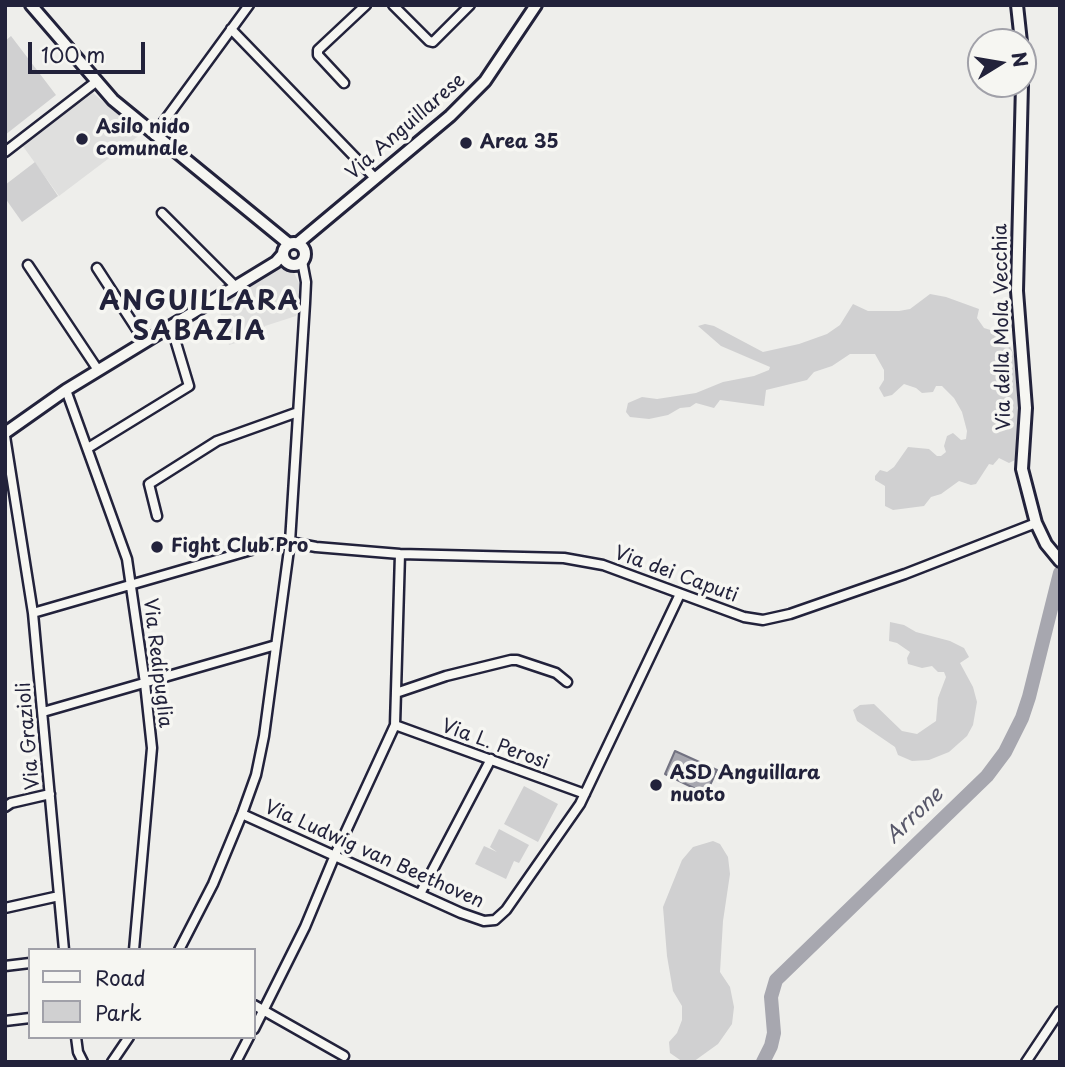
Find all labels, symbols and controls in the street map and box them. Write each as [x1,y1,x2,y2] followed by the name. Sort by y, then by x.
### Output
[32,28,149,72] scale bar
[967,28,1037,98] north arrow
[41,38,105,70] text: 100 m
[1005,49,1036,69] text: N
[342,69,470,185] street label: Via Anguillarese
[96,117,190,161] place label: Asilo nido comunale
[74,131,90,147] marker: Asilo nido comunale
[480,132,559,154] place label: Area 35
[458,135,474,151] marker: Area 35
[990,223,1016,431] street label: Via della Mola Vecchia
[102,287,298,348] district label: ANGUILLARA SABAZIA
[171,536,308,558] place label: Fight Club Pro
[149,539,165,555] marker: Fight Club Pro
[611,542,741,608] street label: Via dei Caputi
[138,597,176,729] street label: Via Redipuglia
[13,681,45,791] street label: Via Grazioli
[438,715,552,775] street label: Via L. Perosi
[670,763,820,807] place label: ASD Anguillara nuoto
[648,777,664,793] marker: ASD Anguillara nuoto
[881,783,949,849] water label: Arrone
[261,796,487,914] street label: Via Ludwig van Beethoven
[28,948,256,1039] legend
[95,961,146,993] text: Road
[95,996,142,1028] text: Park

